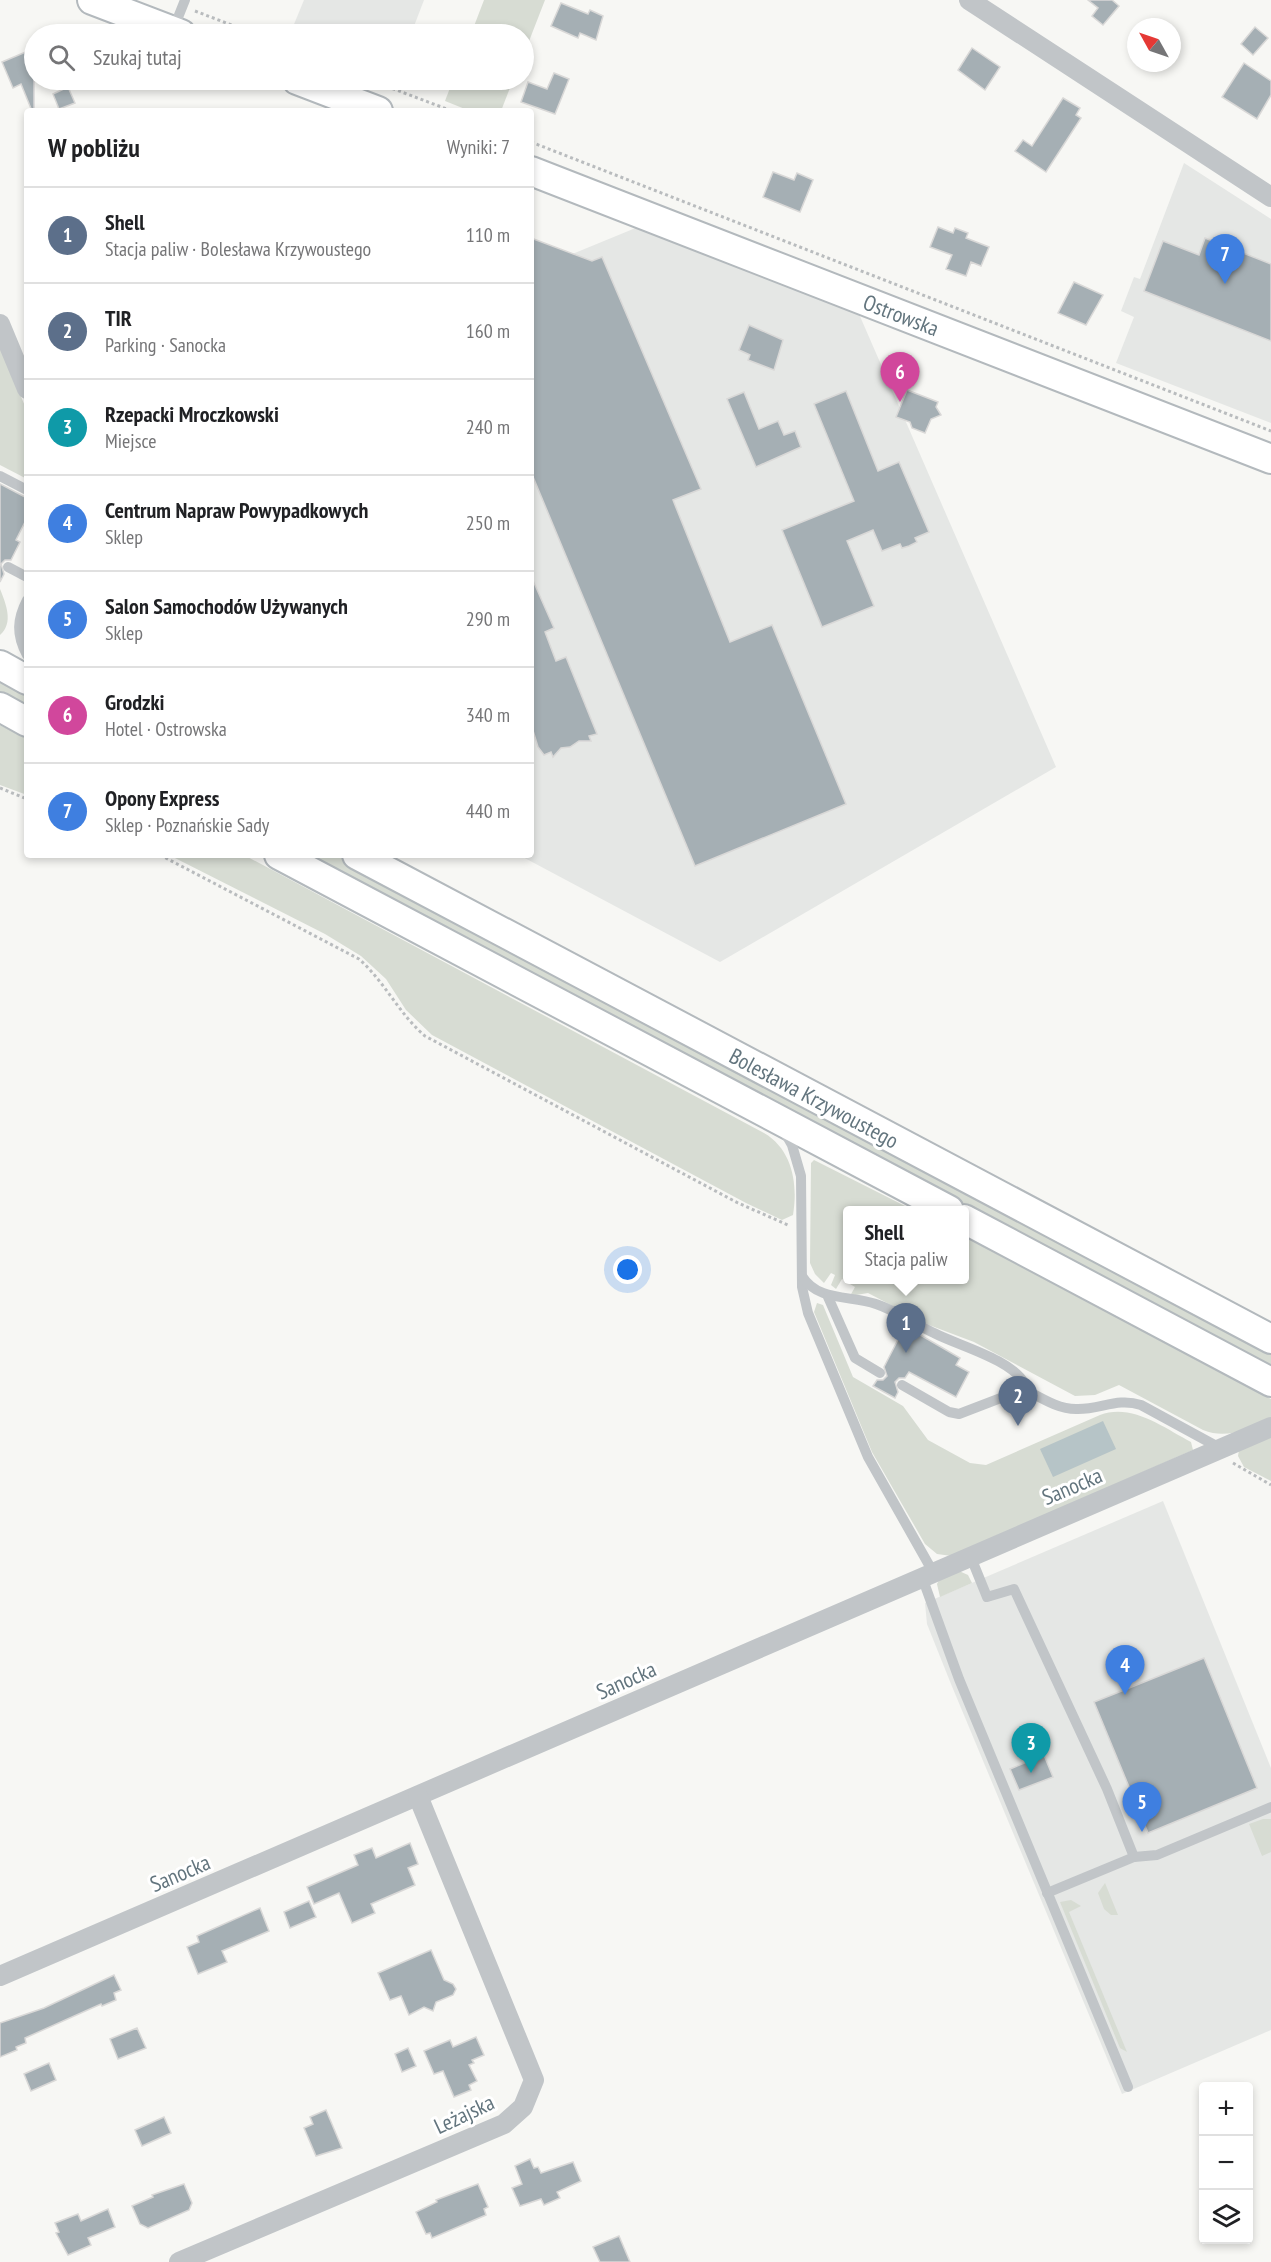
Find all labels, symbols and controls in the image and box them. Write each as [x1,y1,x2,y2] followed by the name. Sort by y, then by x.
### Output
[1127,18,1181,72] north arrow
[24,24,534,90] search box
[45,41,78,74] icon: search
[93,43,182,71] text: Szukaj tutaj
[48,131,140,164] text: W pobliżu
[447,134,510,160] text: Wyniki: 7
[105,208,145,236] text: Shell
[63,222,72,248] text: 1
[466,222,510,248] text: 110 m
[1206,234,1244,284] pin: 7
[105,236,371,262] text: Stacja paliw · Bolesława Krzywoustego
[859,288,943,342] street label: Ostrowska
[105,304,132,332] text: TIR
[63,318,72,344] text: 2
[466,318,510,344] text: 160 m
[105,332,226,358] text: Parking · Sanocka
[880,352,920,402] pin: 6
[105,400,279,428] text: Rzepacki Mroczkowski
[63,414,72,440] text: 3
[466,414,510,440] text: 240 m
[105,428,156,454] text: Miejsce
[105,496,368,524] text: Centrum Napraw Powypadkowych
[63,510,72,536] text: 4
[466,510,510,536] text: 250 m
[105,524,143,550] text: Sklep
[105,592,348,620] text: Salon Samochodów Używanych
[63,606,72,632] text: 5
[466,606,510,632] text: 290 m
[105,620,143,646] text: Sklep
[105,688,164,716] text: Grodzki
[63,702,72,728] text: 6
[466,702,510,728] text: 340 m
[105,716,227,742] text: Hotel · Ostrowska
[105,784,220,812] text: Opony Express
[63,798,72,824] text: 7
[466,798,510,824] text: 440 m
[105,812,269,838] text: Sklep · Poznańskie Sady
[725,1042,903,1154] street label: Bolesława Krzywoustego
[843,1206,969,1284] popup
[864,1218,904,1246] text: Shell
[864,1246,948,1272] text: Stacja paliw
[613,1255,642,1284] your location
[886,1304,926,1353] pin: 1
[998,1376,1038,1426] pin: 2
[1038,1461,1106,1511] street label: Sanocka
[1106,1646,1144,1695] pin: 4
[592,1654,660,1706] street label: Sanocka
[1012,1724,1050,1773] pin: 3
[1122,1782,1162,1832] pin: 5
[146,1848,214,1898] street label: Sanocka
[1199,2082,1253,2244] map controls
[1199,2082,1253,2136] button: +
[429,2088,499,2140] street label: Leżajska
[1199,2136,1253,2190] button: −
[1199,2190,1253,2244] button: layers

